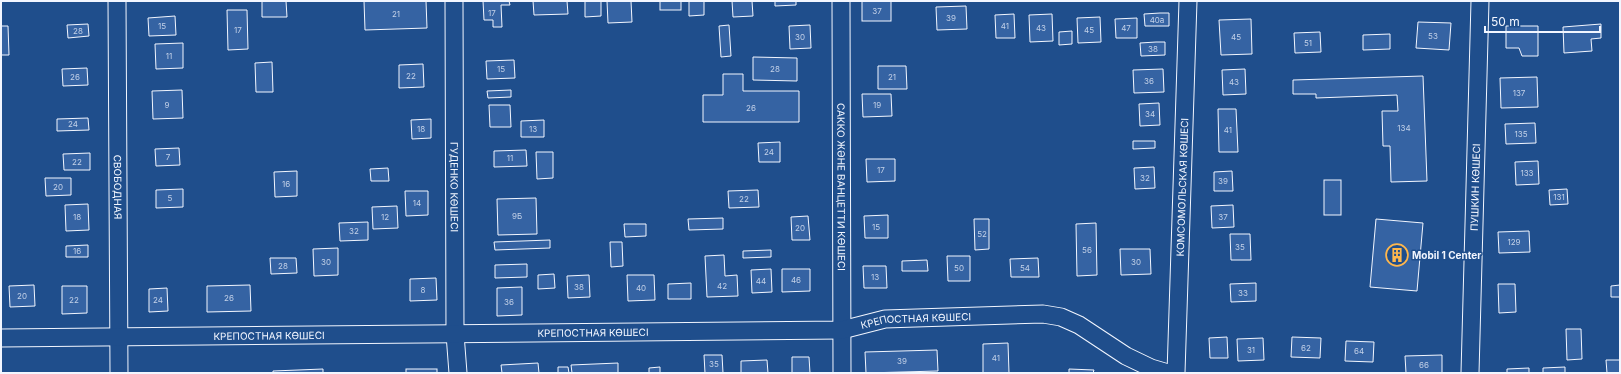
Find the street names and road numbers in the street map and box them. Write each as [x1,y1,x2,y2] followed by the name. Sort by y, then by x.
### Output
[835,103,848,271] street label: САККО ЖӘНЕ ВАНЦЕТТИ КӨШЕСІ
[1174,118,1190,257] street label: КОМСОМОЛЬСКАЯ КӨШЕСІ
[448,142,461,232] street label: ГУДЕНКО КӨШЕСІ
[1468,143,1482,231] street label: ПУШКИН КӨШЕСІ
[112,155,124,219] street label: СВОБОДНАЯ
[859,310,971,331] street label: КРЕПОСТНАЯ КӨШЕСІ
[537,326,649,339] street label: КРЕПОСТНАЯ КӨШЕСІ
[213,329,325,342] street label: КРЕПОСТНАЯ КӨШЕСІ

